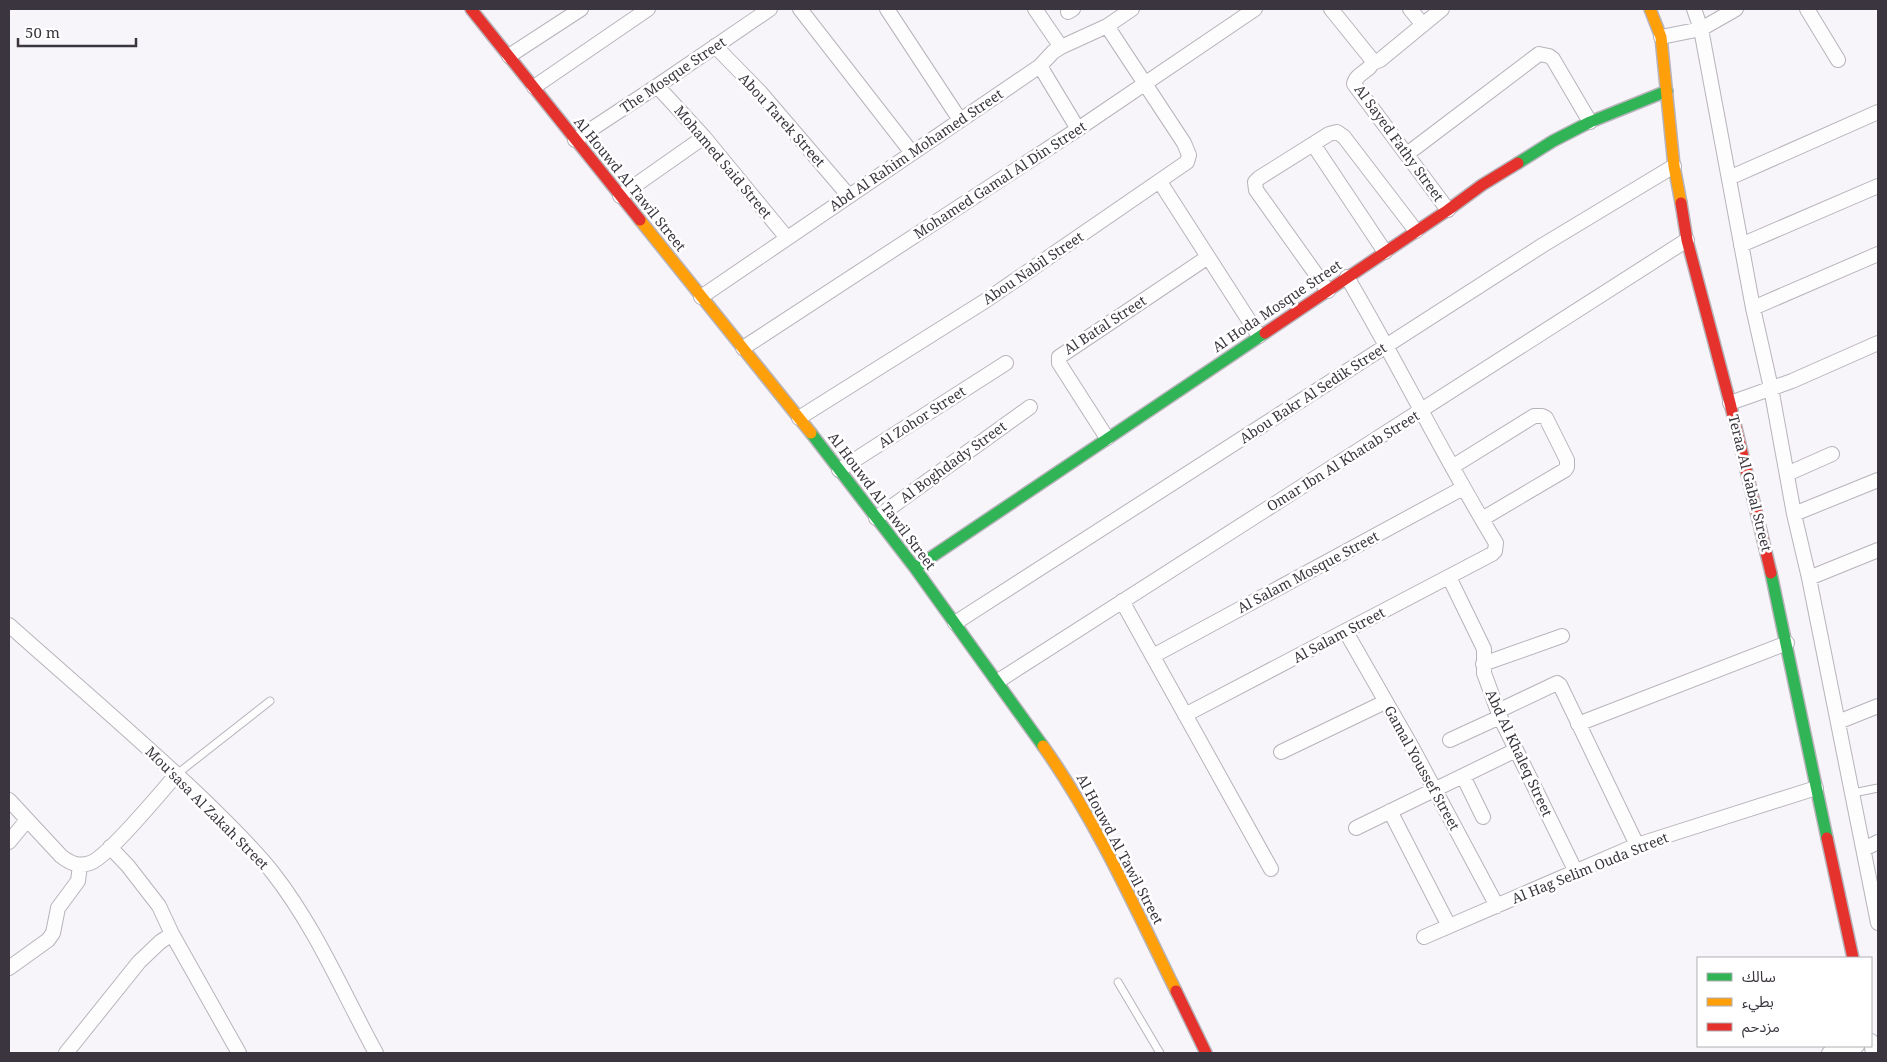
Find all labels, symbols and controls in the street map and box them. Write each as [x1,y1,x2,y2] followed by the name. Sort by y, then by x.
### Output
[18,15,135,47] scale bar
[25,22,60,42] text: 50 m
[616,32,729,117] street label: The Mosque Street
[735,69,830,171] street label: Abou Tarek Street
[1350,80,1448,205] street label: Al Sayed Fathy Street
[825,84,1006,215] street label: Abd Al Rahim Mohamed Street
[670,101,776,222] street label: Mohamed Said Street
[570,113,691,255] street label: Al Houwd Al Tawil Street
[910,117,1090,243] street label: Mohamed Gamal Al Din Street
[979,227,1087,308] street label: Abou Nabil Street
[1208,255,1345,356] street label: Al Hoda Mosque Street
[1060,291,1150,358] street label: Al Batal Street
[1236,338,1390,447] street label: Abou Bakr Al Sedik Street
[874,381,969,452] street label: Al Zohor Street
[1263,406,1423,515] street label: Omar Ibn Al Khatab Street
[1724,413,1777,553] street label: Teraa Al Gabal Street
[896,416,1010,507] street label: Al Boghdady Street
[824,428,940,573] street label: Al Houwd Al Tawil Street
[1234,526,1382,617] street label: Al Salam Mosque Street
[1289,602,1388,667] street label: Al Salam Street
[1482,686,1557,820] street label: Abd Al Khaleq Street
[1380,702,1465,834] street label: Gamal Youssef Street
[142,742,273,873] street label: Mou'sasa Al Zakah Street
[1073,770,1168,927] street label: Al Houwd Al Tawil Street
[1509,827,1671,908] street label: Al Hag Selim Ouda Street
[1697,957,1872,1047] legend
[1742,966,1776,986] text: سالك
[1742,991,1774,1013] text: بطيء
[1742,1016,1780,1038] text: مزدحم

